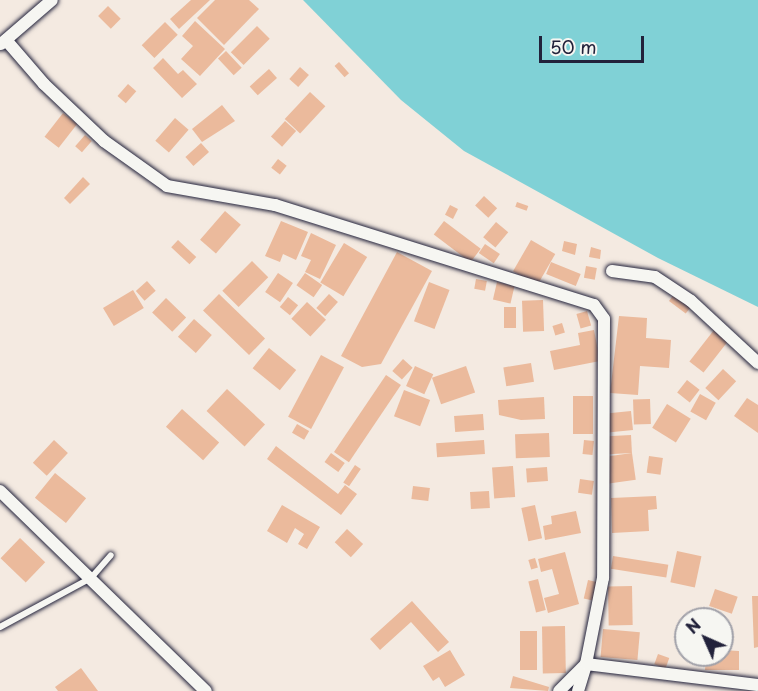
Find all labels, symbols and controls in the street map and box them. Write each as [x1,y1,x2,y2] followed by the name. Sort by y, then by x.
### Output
[542,24,647,62] scale bar
[550,33,597,60] text: 50 m
[674,607,734,667] north arrow
[680,613,706,639] text: N

